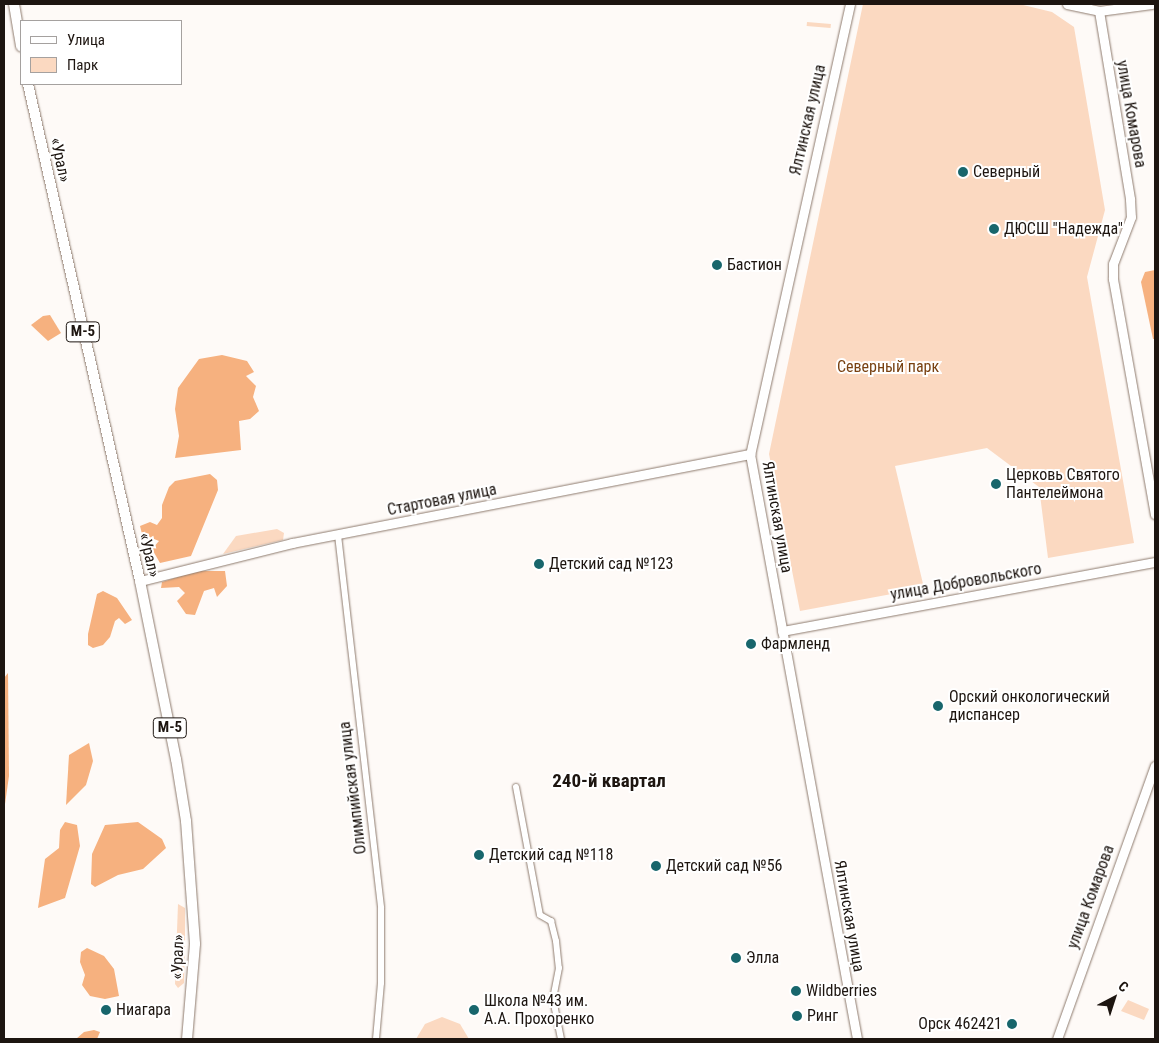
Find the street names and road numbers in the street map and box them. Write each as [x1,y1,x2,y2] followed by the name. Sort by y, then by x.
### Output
[1112,59,1150,169] street label: улица Комарова
[786,63,830,177] street label: Ялтинская улица
[46,136,74,184] street label: «Урал»
[66,320,100,344] road number: М-5
[758,460,796,574] street label: Ялтинская улица
[386,480,498,520] street label: Стартовая улица
[135,531,163,579] street label: «Урал»
[889,559,1043,605] street label: улица Добровольского
[152,716,188,740] road number: М-5
[335,721,371,855] street label: Олимпийская улица
[1063,843,1119,951] street label: улица Комарова
[830,859,868,973] street label: Ялтинская улица
[168,934,188,980] street label: «Урал»

